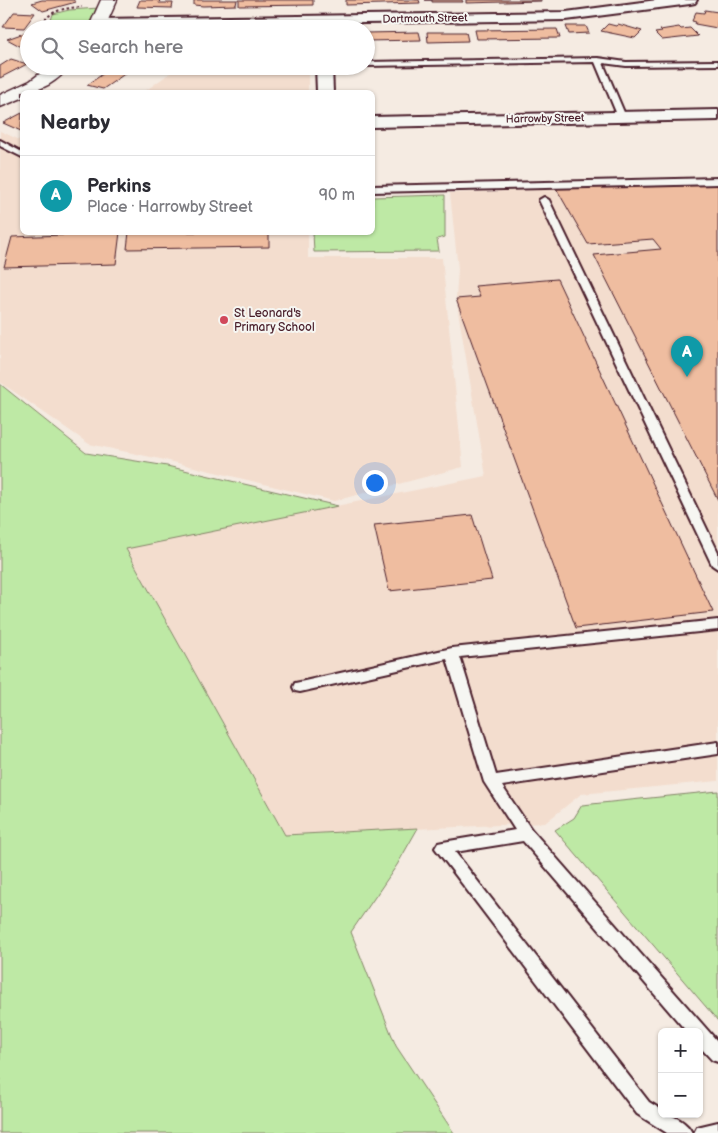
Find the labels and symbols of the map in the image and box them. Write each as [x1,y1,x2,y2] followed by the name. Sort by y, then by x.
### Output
[382,11,468,26] street label: Dartmouth Street
[505,111,585,126] street label: Harrowby Street
[234,306,315,335] place label: St Leonard's Primary School
[218,314,230,326] marker: St Leonard's Primary School
[671,336,703,377] pin: A
[362,470,388,496] your location

